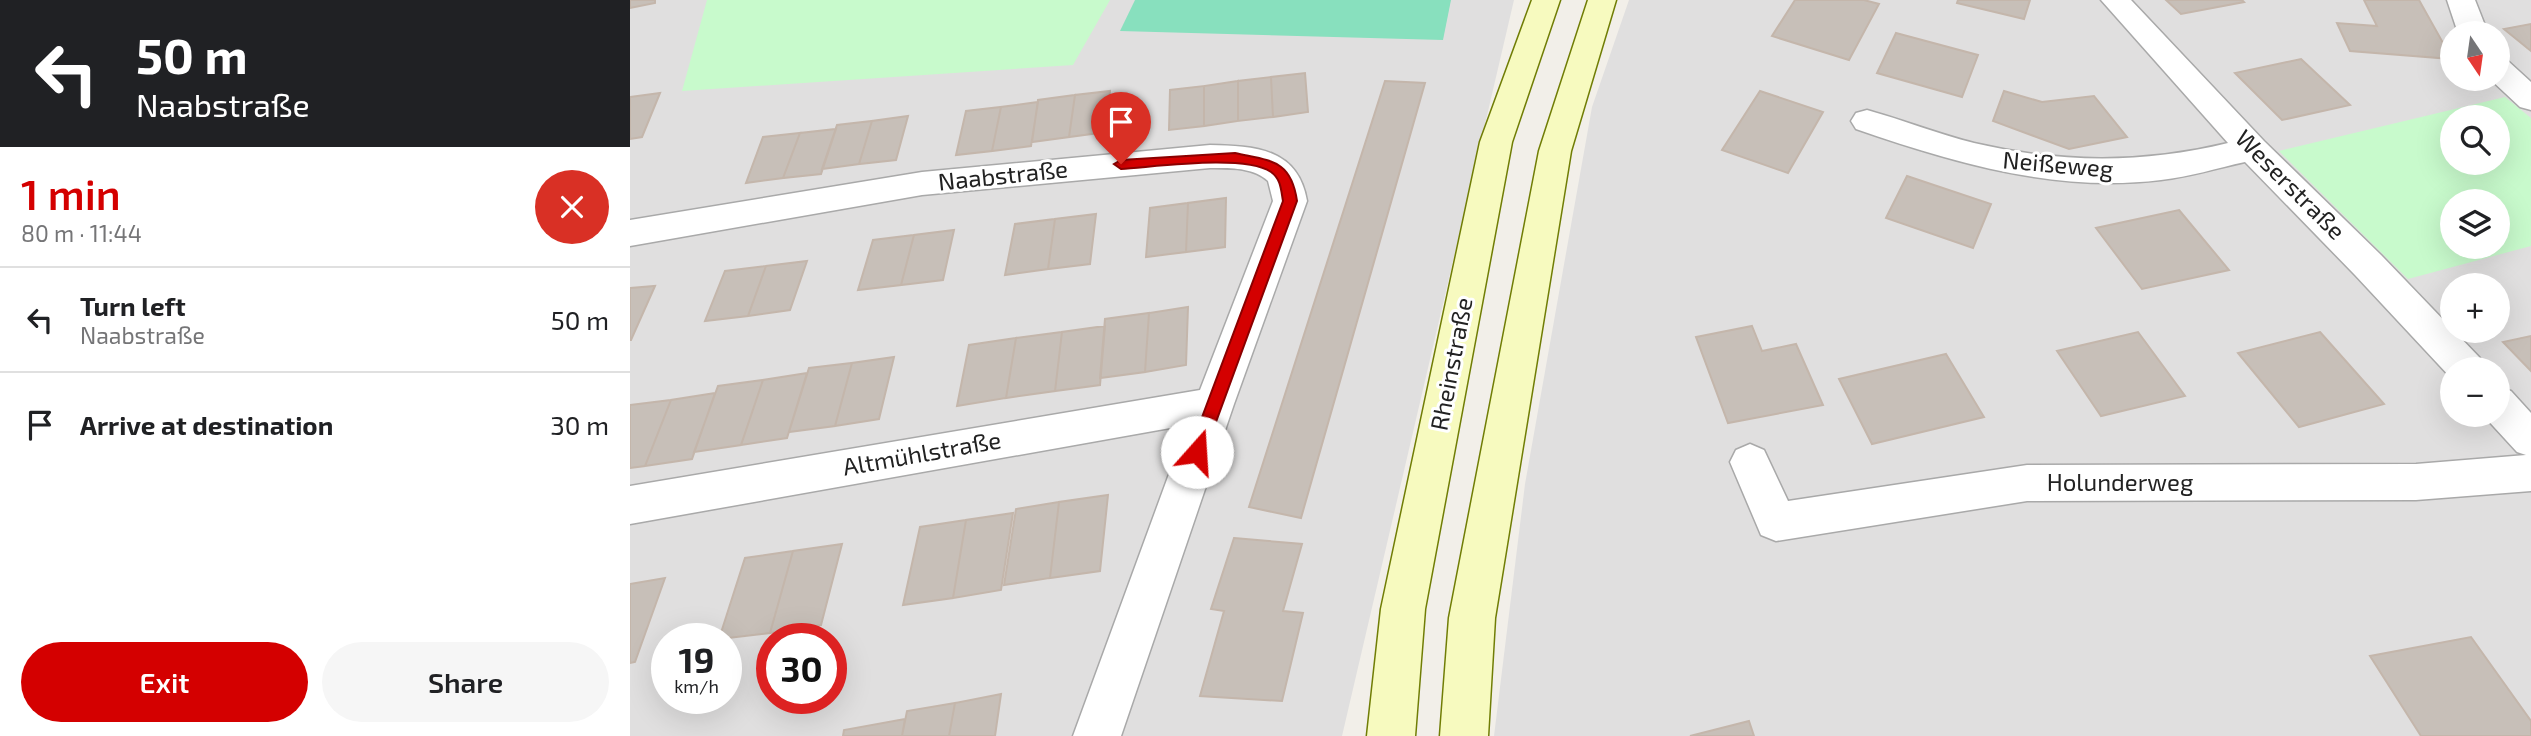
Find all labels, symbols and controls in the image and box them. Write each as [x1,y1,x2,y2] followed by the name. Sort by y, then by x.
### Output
[2440,21,2510,91] north arrow
[2440,21,2510,427] map controls
[136,25,248,84] text: 50 m
[21,28,112,119] icon: left
[136,85,310,123] text: Naabstraße
[1091,92,1151,164] pin
[1102,103,1140,141] icon: arrive
[2440,105,2510,175] button: search
[2230,123,2352,245] street label: Weserstraße
[2002,144,2115,183] street label: Neißeweg
[937,153,1069,196] street label: Naabstraße
[21,168,121,218] text: 1 min
[535,170,609,244] button: close
[2440,189,2510,259] button: layers
[21,219,142,247] text: 80 m · 11:44
[2440,273,2510,343] button: +
[80,290,186,321] text: Turn left
[1423,295,1478,433] street label: Rheinstraße
[21,301,59,339] icon: left
[551,304,609,335] text: 50 m
[80,321,205,349] text: Naabstraße
[2440,357,2510,427] button: −
[21,406,59,444] icon: arrive
[80,409,333,440] text: Arrive at destination
[550,409,609,440] text: 30 m
[1160,415,1234,489] position arrow
[840,424,1003,481] street label: Altmühlstraße
[2047,467,2193,496] street label: Holunderweg
[756,623,847,714] speed limit sign: 30
[679,638,714,680] text: 19
[21,642,308,722] button: Exit
[322,642,609,722] button: Share
[674,675,719,697] text: km/h

